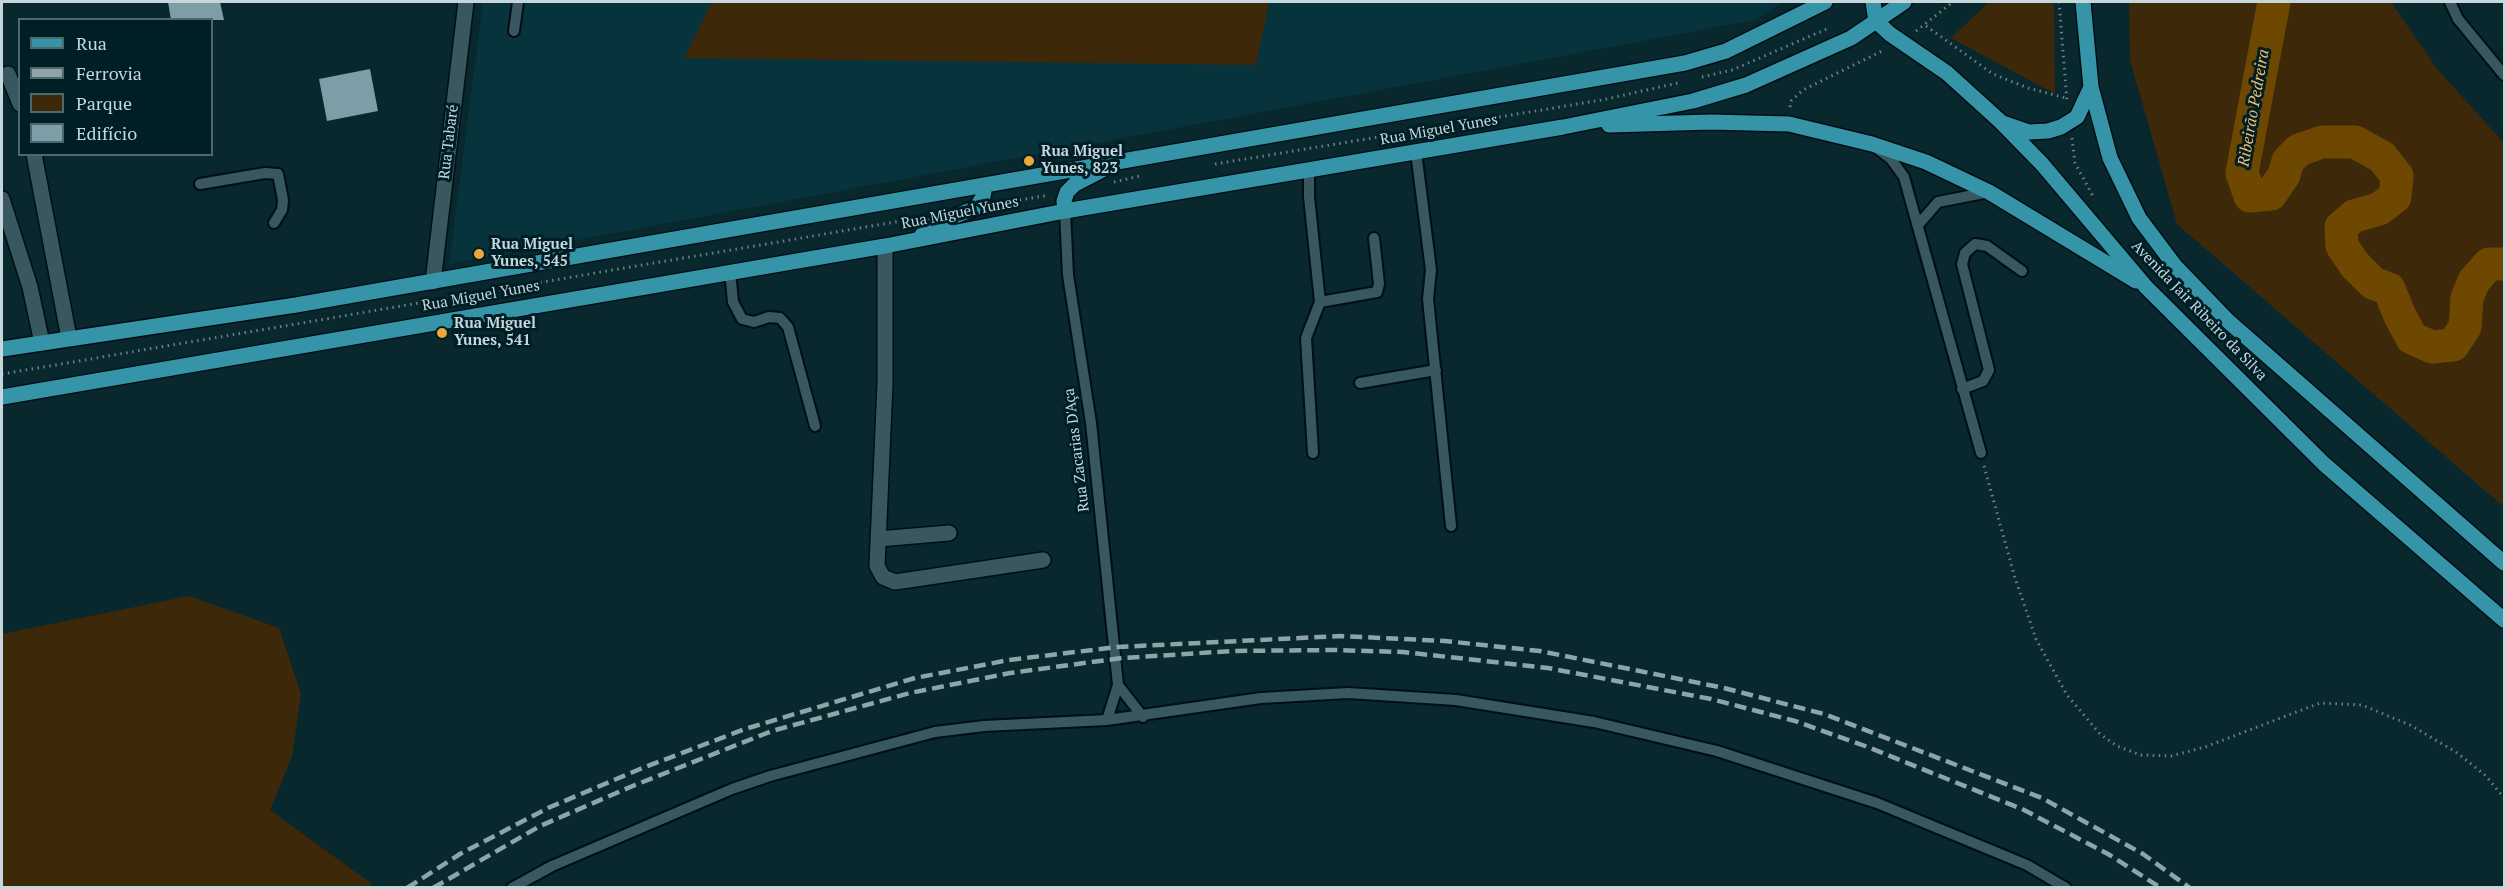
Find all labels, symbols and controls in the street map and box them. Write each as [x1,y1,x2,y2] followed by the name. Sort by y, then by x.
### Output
[18,18,213,156] legend
[76,31,107,55] text: Rua
[2234,48,2274,168] water label: Ribeirão Pedreira
[76,61,142,85] text: Ferrovia
[76,91,132,115] text: Parque
[436,104,462,180] street label: Rua Tabaré
[1379,111,1499,149] street label: Rua Miguel Yunes
[76,121,137,145] text: Edifício
[1041,143,1123,178] place label: Rua Miguel Yunes, 823
[1022,154,1036,168] marker: Rua Miguel Yunes, 823
[900,193,1020,233] street label: Rua Miguel Yunes
[491,236,573,271] place label: Rua Miguel Yunes, 545
[2127,237,2271,385] street label: Avenida Jair Ribeiro da Silva
[472,247,486,261] marker: Rua Miguel Yunes, 545
[421,277,541,315] street label: Rua Miguel Yunes
[454,315,536,350] place label: Rua Miguel Yunes, 541
[435,326,449,340] marker: Rua Miguel Yunes, 541
[1060,387,1094,513] street label: Rua Zacarias D'Aça

